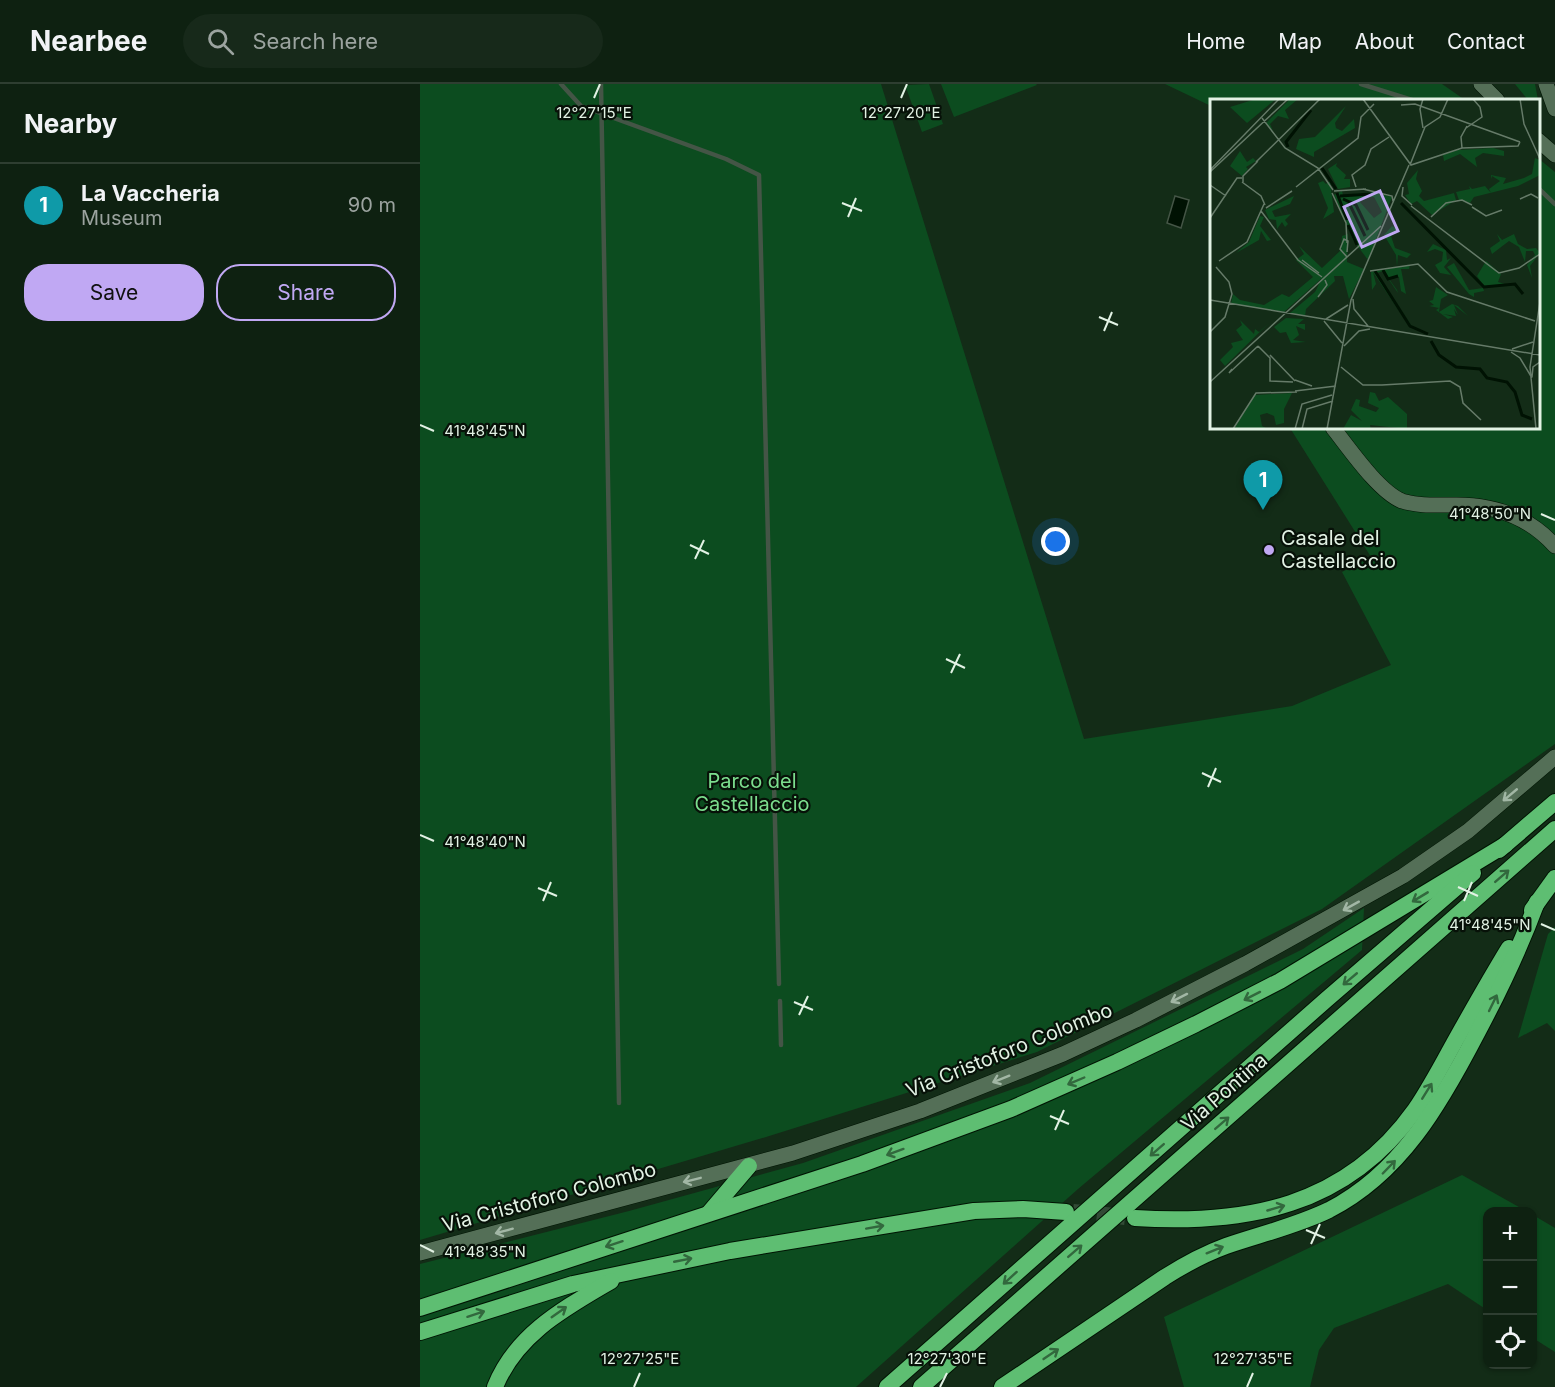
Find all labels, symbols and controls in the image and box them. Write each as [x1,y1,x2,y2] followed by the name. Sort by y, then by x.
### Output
[183,14,603,68] search box
[30,24,147,58] text: Nearbee
[204,25,237,58] icon: search
[252,28,378,54] text: Search here
[1186,29,1245,54] text: Home
[1278,29,1322,54] text: Map
[1355,29,1414,54] text: About
[1447,29,1525,54] text: Contact
[1210,99,1540,429] inset map
[556,103,632,122] text: 12°27'15"E
[862,103,940,122] text: 12°27'20"E
[24,108,117,139] text: Nearby
[81,180,220,206] text: La Vaccheria
[39,193,48,217] text: 1
[348,193,396,217] text: 90 m
[81,206,162,230] text: Museum
[24,264,204,321] button: Save
[216,264,396,321] button: Share
[444,421,526,440] text: 41°48'45"N
[1244,460,1282,510] pin: 1
[1449,504,1531,523] text: 41°48'50"N
[1281,526,1396,573] place label: Casale del Castellaccio
[1041,527,1070,556] your location
[1262,543,1276,557] marker: Casale del Castellaccio
[694,769,810,816] park label: Parco del Castellaccio
[1502,789,1518,802] one-way arrow
[444,832,526,851] text: 41°48'40"N
[1494,869,1509,883] one-way arrow
[1412,891,1429,903] one-way arrow
[1342,901,1360,912] one-way arrow
[1449,915,1531,934] text: 41°48'45"N
[1343,972,1358,986] one-way arrow
[1243,990,1261,1002] one-way arrow
[1170,993,1188,1004] one-way arrow
[1487,994,1499,1012] one-way arrow
[902,998,1116,1102] street label: Via Cristoforo Colombo
[1176,1048,1272,1136] street label: Via Pontina
[993,1074,1011,1085] one-way arrow
[1067,1076,1085,1087] one-way arrow
[1421,1083,1433,1100] one-way arrow
[1214,1116,1230,1129] one-way arrow
[1150,1143,1165,1157] one-way arrow
[886,1148,905,1159] one-way arrow
[439,1157,659,1237] street label: Via Cristoforo Colombo
[1382,1159,1396,1174] one-way arrow
[683,1174,702,1186] one-way arrow
[1267,1202,1286,1213] one-way arrow
[1483,1207,1537,1369] map controls
[1483,1207,1537,1261] button: +
[865,1221,884,1232] one-way arrow
[495,1226,514,1237] one-way arrow
[605,1239,624,1250] one-way arrow
[444,1242,526,1261] text: 41°48'35"N
[1067,1244,1082,1258] one-way arrow
[1206,1244,1224,1255] one-way arrow
[673,1254,692,1265] one-way arrow
[1483,1261,1537,1315] button: −
[1003,1271,1018,1285] one-way arrow
[551,1306,567,1318] one-way arrow
[466,1308,485,1319] one-way arrow
[1483,1315,1537,1369] button: locate
[1042,1348,1058,1360] one-way arrow
[601,1349,679,1368] text: 12°27'25"E
[908,1349,986,1368] text: 12°27'30"E
[1214,1349,1292,1368] text: 12°27'35"E

